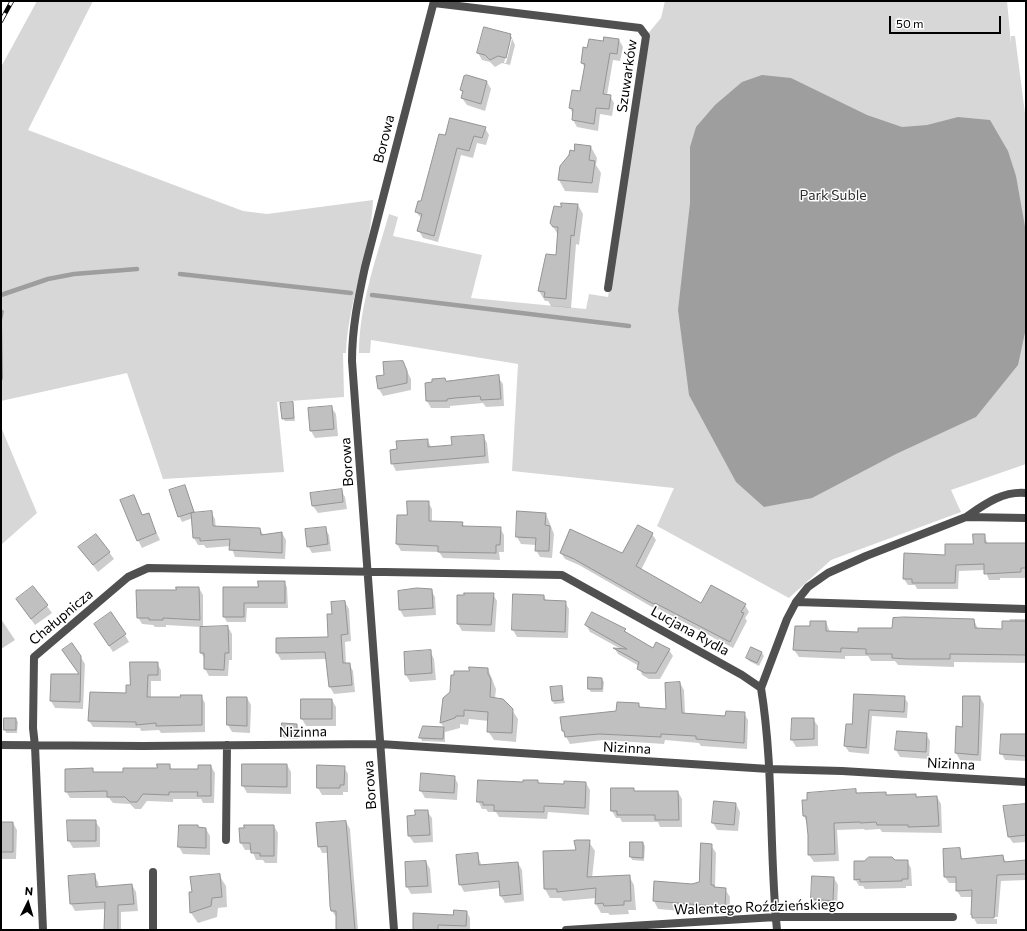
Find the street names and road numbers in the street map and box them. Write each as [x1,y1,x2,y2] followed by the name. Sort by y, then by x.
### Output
[614,38,640,114] street label: Szuwarków
[370,113,398,165] street label: Borowa
[337,437,357,487] street label: Borowa
[26,585,96,649] street label: Chałupnicza
[648,603,732,659] street label: Lucjana Rydla
[279,723,327,741] street label: Nizinna
[603,738,651,758] street label: Nizinna
[927,754,975,774] street label: Nizinna
[360,760,380,810] street label: Borowa
[674,896,844,918] street label: Walentego Roździeńskiego

